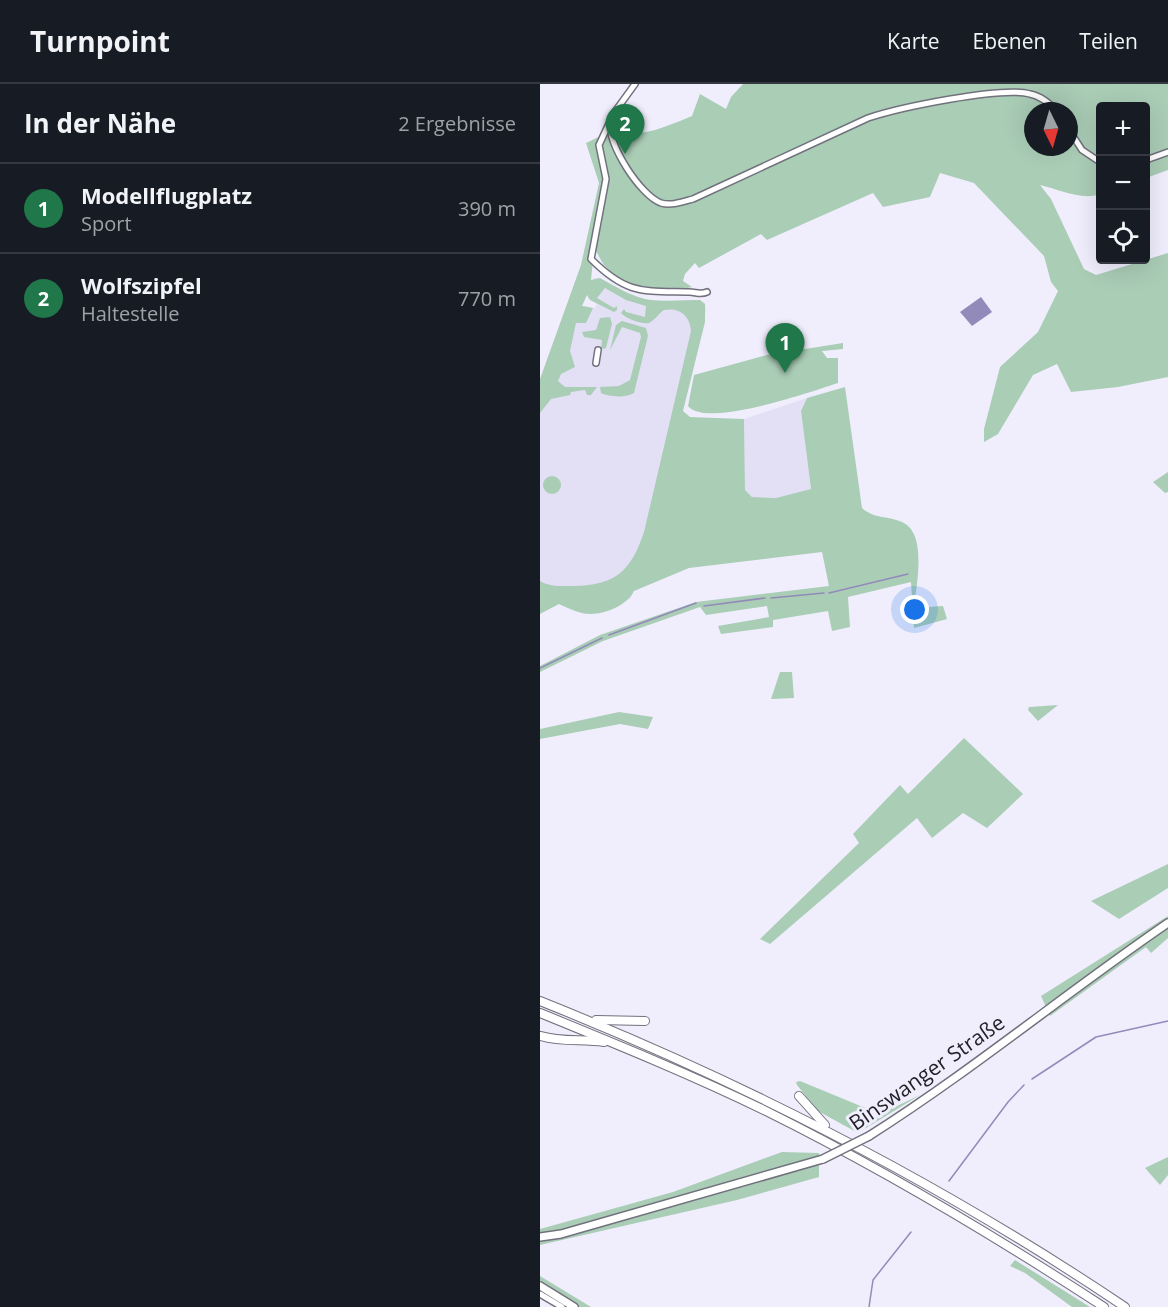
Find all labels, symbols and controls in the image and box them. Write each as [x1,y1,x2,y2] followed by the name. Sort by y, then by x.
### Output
[30,22,170,60] text: Turnpoint
[887,27,940,55] text: Karte
[973,27,1046,55] text: Ebenen
[1079,27,1138,55] text: Teilen
[1024,102,1078,156] north arrow
[1096,102,1150,264] map controls
[1096,102,1150,156] button: +
[606,104,644,154] pin: 2
[24,105,176,141] text: In der Nähe
[398,110,516,137] text: 2 Ergebnisse
[1096,156,1150,210] button: −
[81,180,252,210] text: Modellflugplatz
[38,195,49,222] text: 1
[458,195,516,222] text: 390 m
[81,210,132,237] text: Sport
[1096,210,1150,264] button: locate
[81,270,202,300] text: Wolfszipfel
[38,285,49,312] text: 2
[458,285,516,312] text: 770 m
[81,300,180,327] text: Haltestelle
[766,324,804,373] pin: 1
[900,595,929,624] your location
[843,1008,1010,1136] street label: Binswanger Straße

